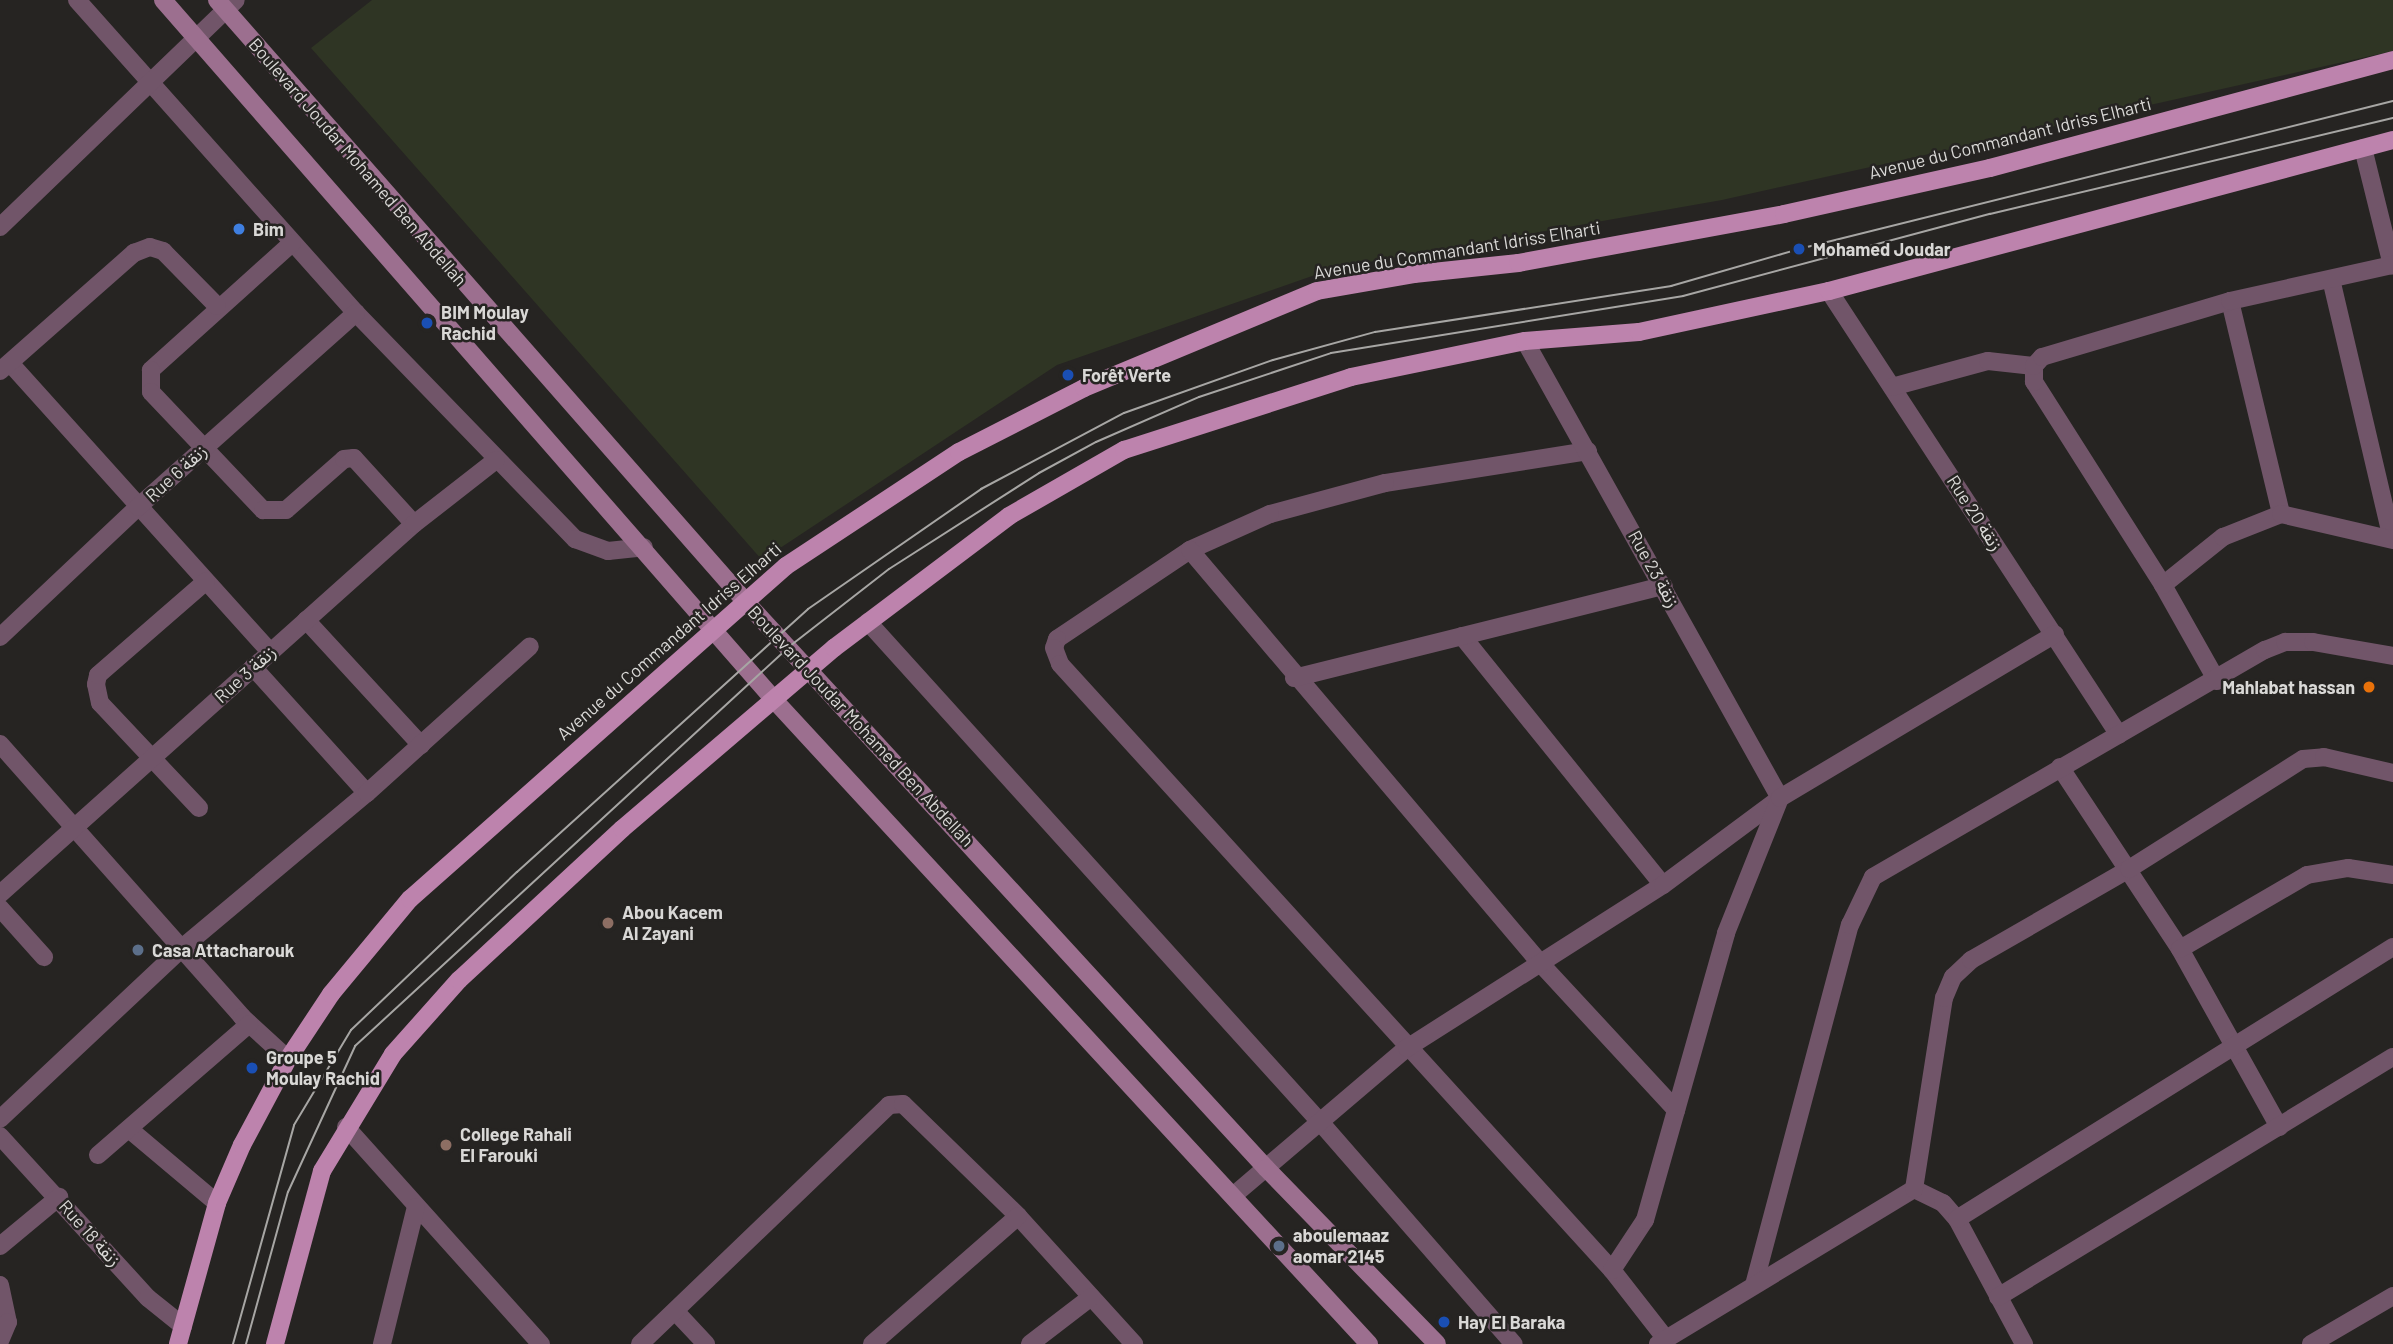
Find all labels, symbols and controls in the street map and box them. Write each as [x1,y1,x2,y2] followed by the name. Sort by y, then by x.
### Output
[244,34,472,290] street label: Boulevard Joudar Mohamed Ben Abdellah
[1867,92,2153,184] street label: Avenue du Commandant Idriss Elharti
[1312,217,1602,283] street label: Avenue du Commandant Idriss Elharti
[253,218,284,240] place label: Bim
[231,221,247,237] marker: Bim
[1813,238,1951,260] place label: Mohamed Joudar
[1791,241,1807,257] marker: Mohamed Joudar
[441,302,529,344] place label: BIM Moulay Rachid
[419,315,435,331] marker: BIM Moulay Rachid
[1082,364,1171,386] place label: Forêt Verte
[1060,367,1076,383] marker: Forêt Verte
[141,440,211,506] street label: Rue 6 زنقة
[1943,471,2007,555] street label: Rue 20 زنقة
[1624,527,1684,611] street label: Rue 23 زنقة
[552,538,786,744] street label: Avenue du Commandant Idriss Elharti
[743,601,979,851] street label: Boulevard Joudar Mohamed Ben Abdellah
[210,641,280,707] street label: Rue 3 زنقة
[2222,676,2355,698] place label: Mahlabat hassan
[2361,679,2377,695] marker: Mahlabat hassan
[622,902,723,944] place label: Abou Kacem Al Zayani
[600,915,616,931] marker: Abou Kacem Al Zayani
[152,939,294,961] place label: Casa Attacharouk
[130,942,146,958] marker: Casa Attacharouk
[266,1047,380,1090] place label: Groupe 5 Moulay Rachid
[244,1060,260,1076] marker: Groupe 5 Moulay Rachid
[460,1124,572,1166] place label: College Rahali El Farouki
[438,1137,454,1153] marker: College Rahali El Farouki
[55,1195,125,1271] street label: Rue 18 زنقة
[1293,1225,1389,1268] place label: aboulemaaz aomar 2145
[1271,1238,1287,1254] marker: aboulemaaz aomar 2145
[1458,1311,1565,1333] place label: Hay El Baraka
[1436,1314,1452,1330] marker: Hay El Baraka

